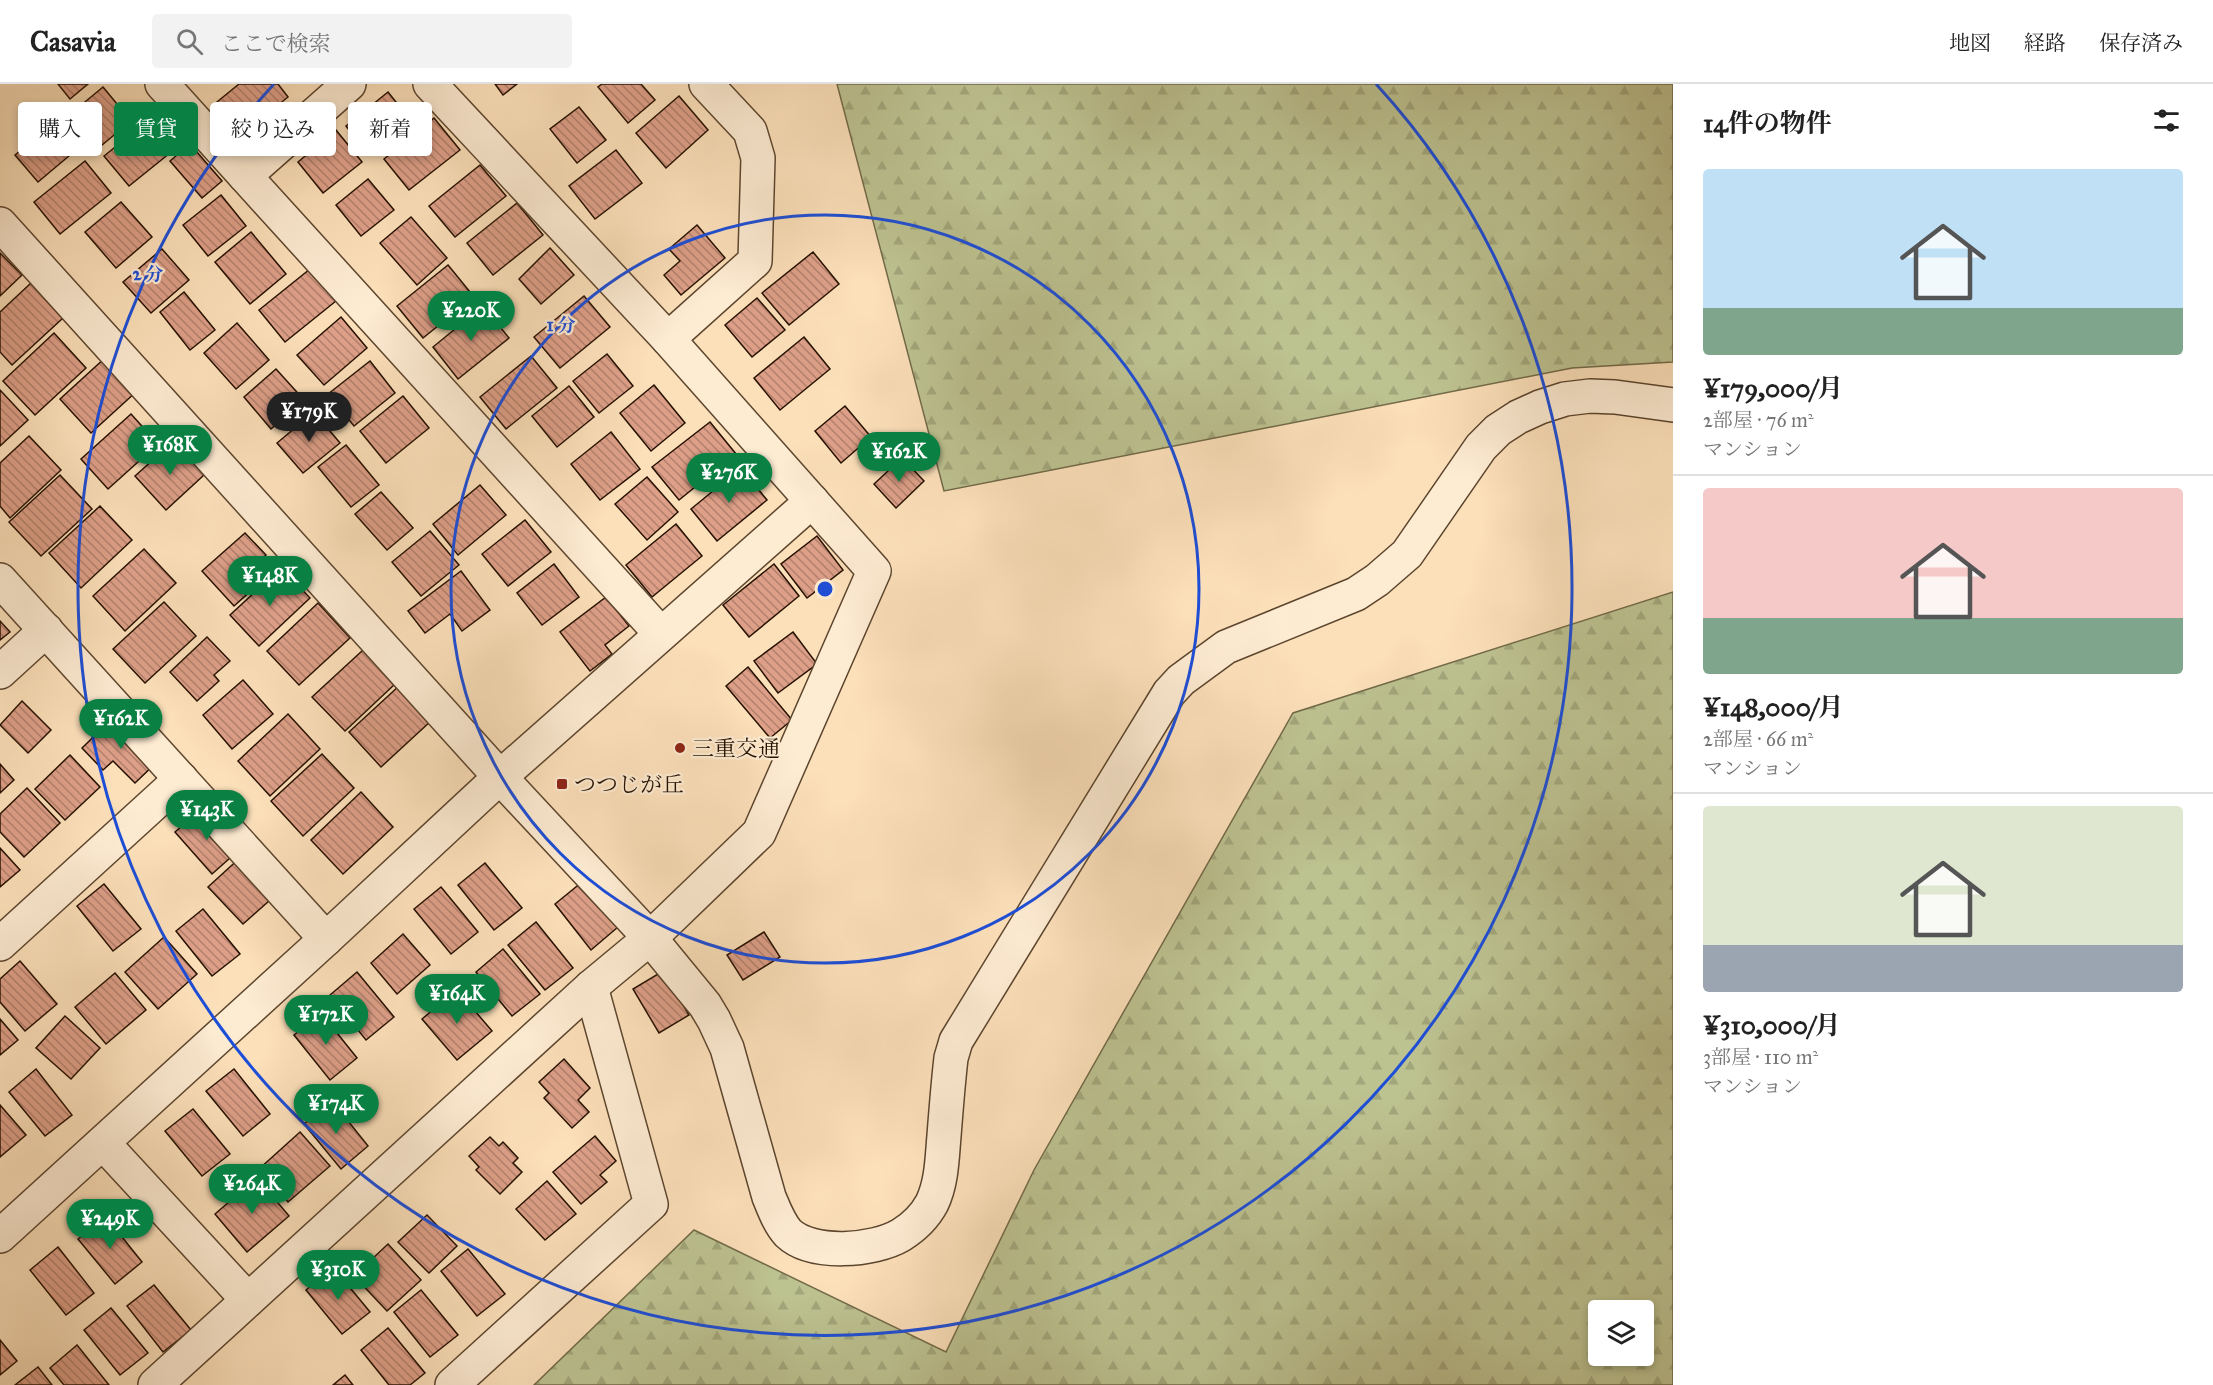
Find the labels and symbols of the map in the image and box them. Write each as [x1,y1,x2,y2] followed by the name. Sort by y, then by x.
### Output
[133,263,163,285] text: 2 分
[429,291,513,342] pin: ¥220K
[547,314,576,336] text: 1 分
[267,392,351,443] pin: ¥179K
[128,425,212,476] pin: ¥168K
[857,432,941,483] pin: ¥162K
[687,453,771,504] pin: ¥276K
[228,556,312,607] pin: ¥148K
[815,579,835,599] centre of rings
[79,699,163,750] pin: ¥162K
[692,735,780,762] place label: 三重交通
[673,741,687,755] marker: 三重交通
[574,771,684,798] place label: つつじが丘
[555,777,569,791] marker: つつじが丘
[165,790,249,841] pin: ¥143K
[415,974,499,1025] pin: ¥164K
[284,995,368,1046] pin: ¥172K
[294,1084,378,1135] pin: ¥174K
[210,1164,294,1215] pin: ¥264K
[68,1199,152,1250] pin: ¥249K
[296,1250,380,1301] pin: ¥310K

